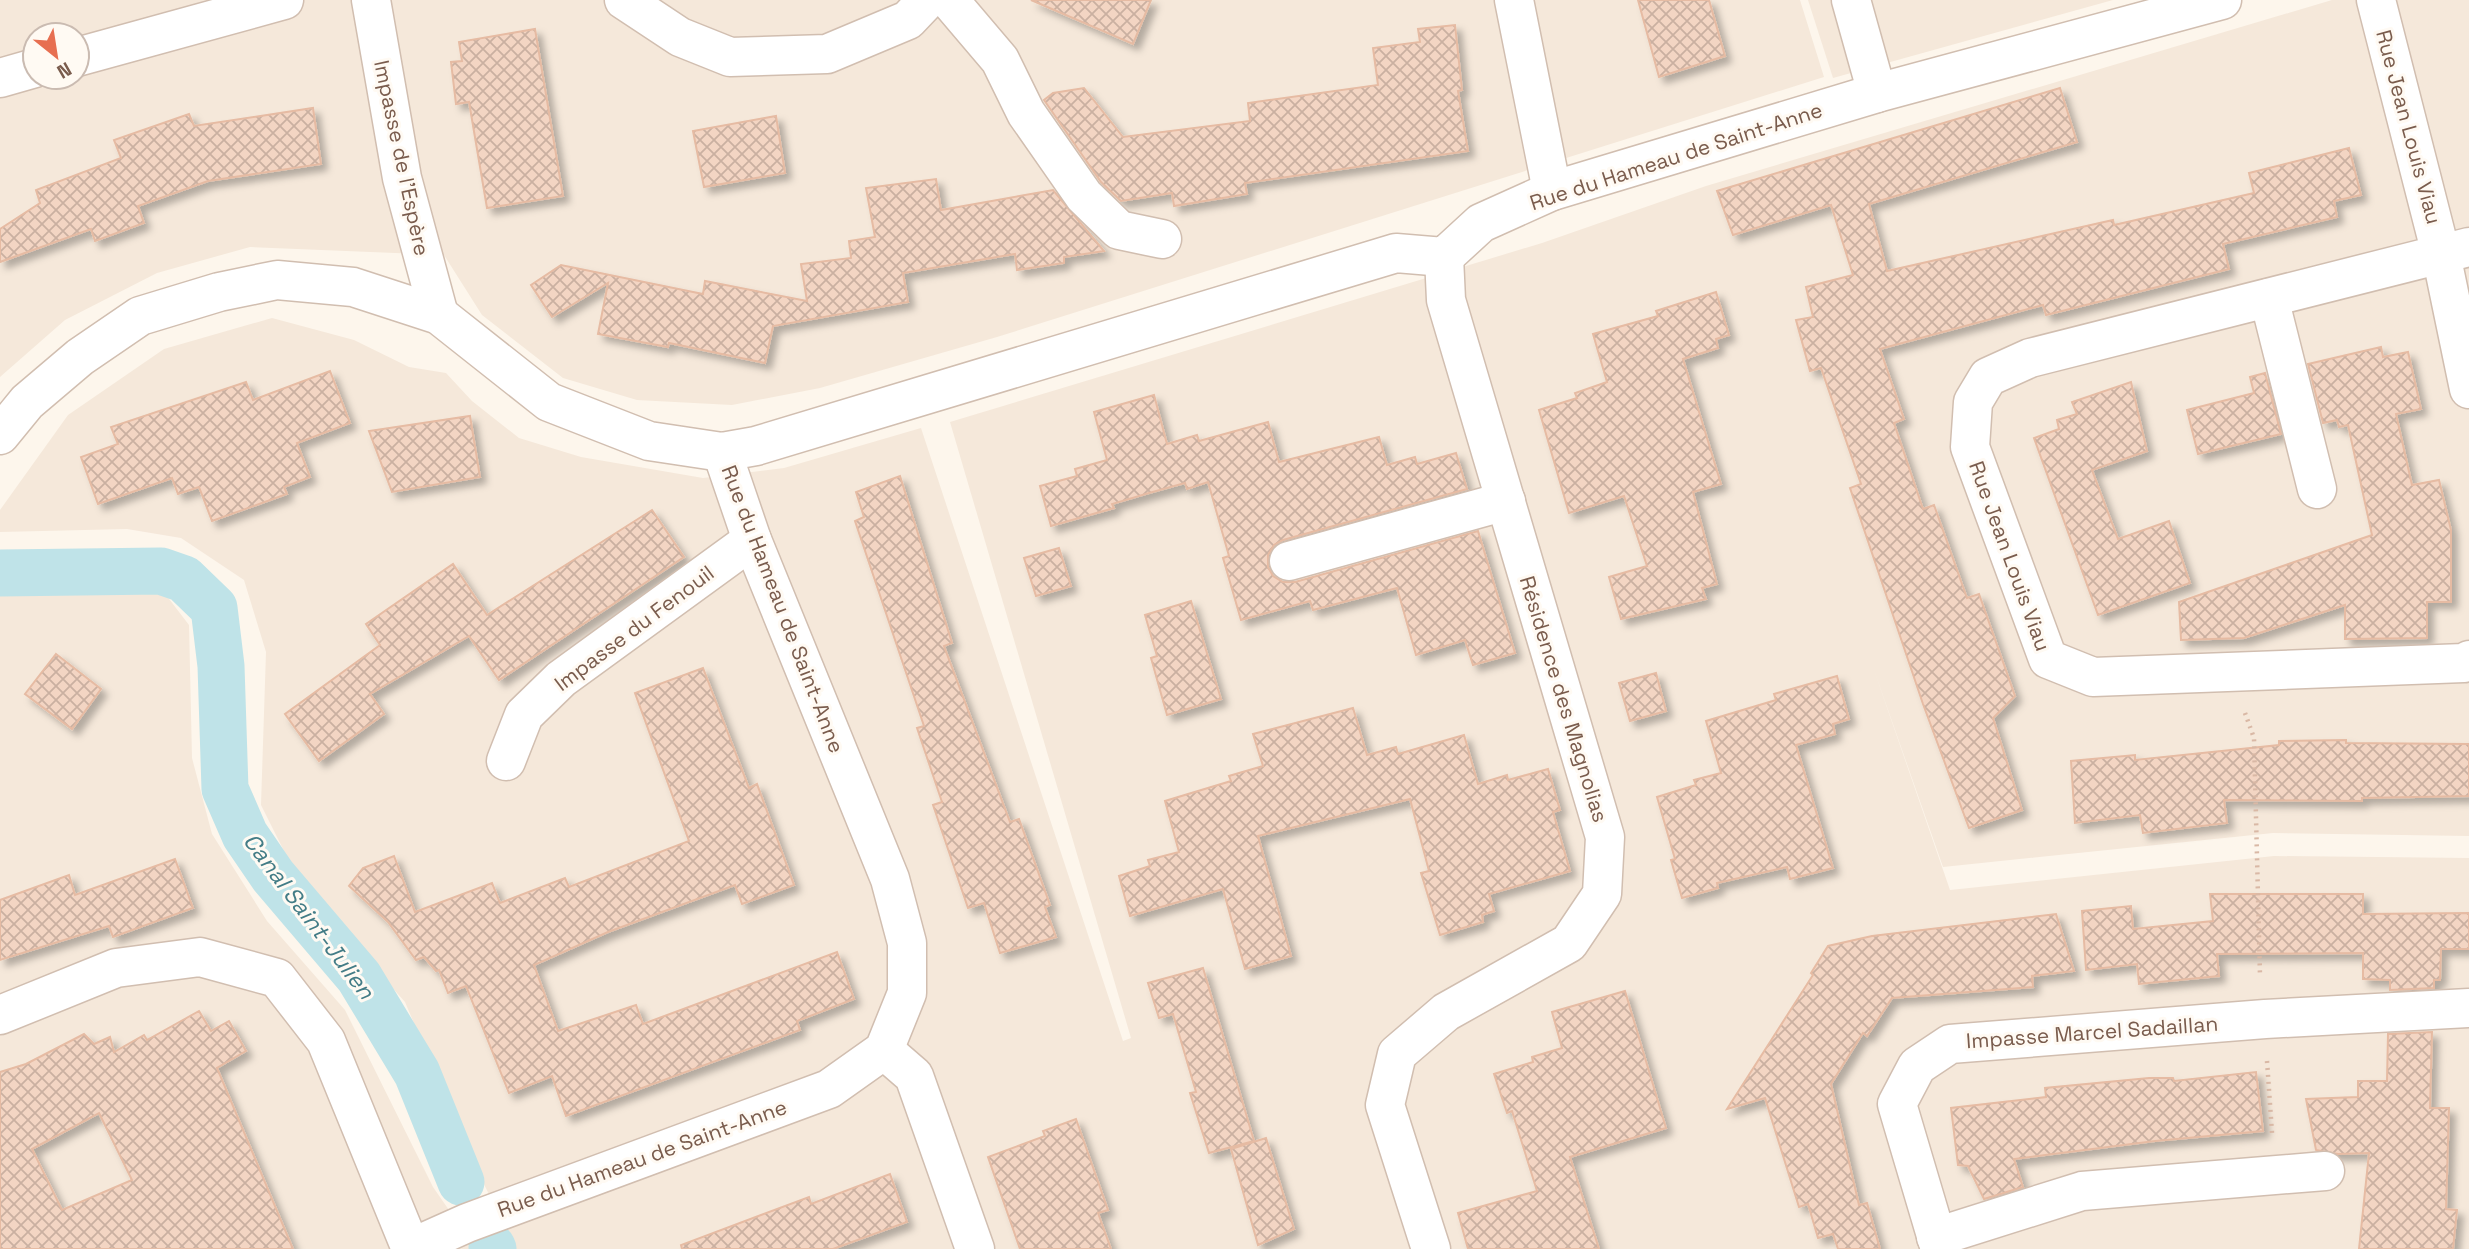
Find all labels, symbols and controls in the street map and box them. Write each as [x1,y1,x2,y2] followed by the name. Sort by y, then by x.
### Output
[21,21,91,91] north arrow
[2370,27,2448,227] street label: Rue Jean Louis Viau
[52,56,76,84] text: N
[368,58,436,258] street label: Impasse de l'Espère
[1526,96,1826,216] street label: Rue du Hameau de Saint-Anne
[1963,457,2057,655] street label: Rue Jean Louis Viau
[716,461,850,757] street label: Rue du Hameau de Saint-Anne
[549,559,719,697] street label: Impasse du Fenouil
[1514,573,1614,825] street label: Résidence des Magnolias
[237,827,382,1006] water label: Canal Saint-Julien
[1965,1010,2219,1054] street label: Impasse Marcel Sadaillan
[494,1093,790,1223] street label: Rue du Hameau de Saint-Anne

